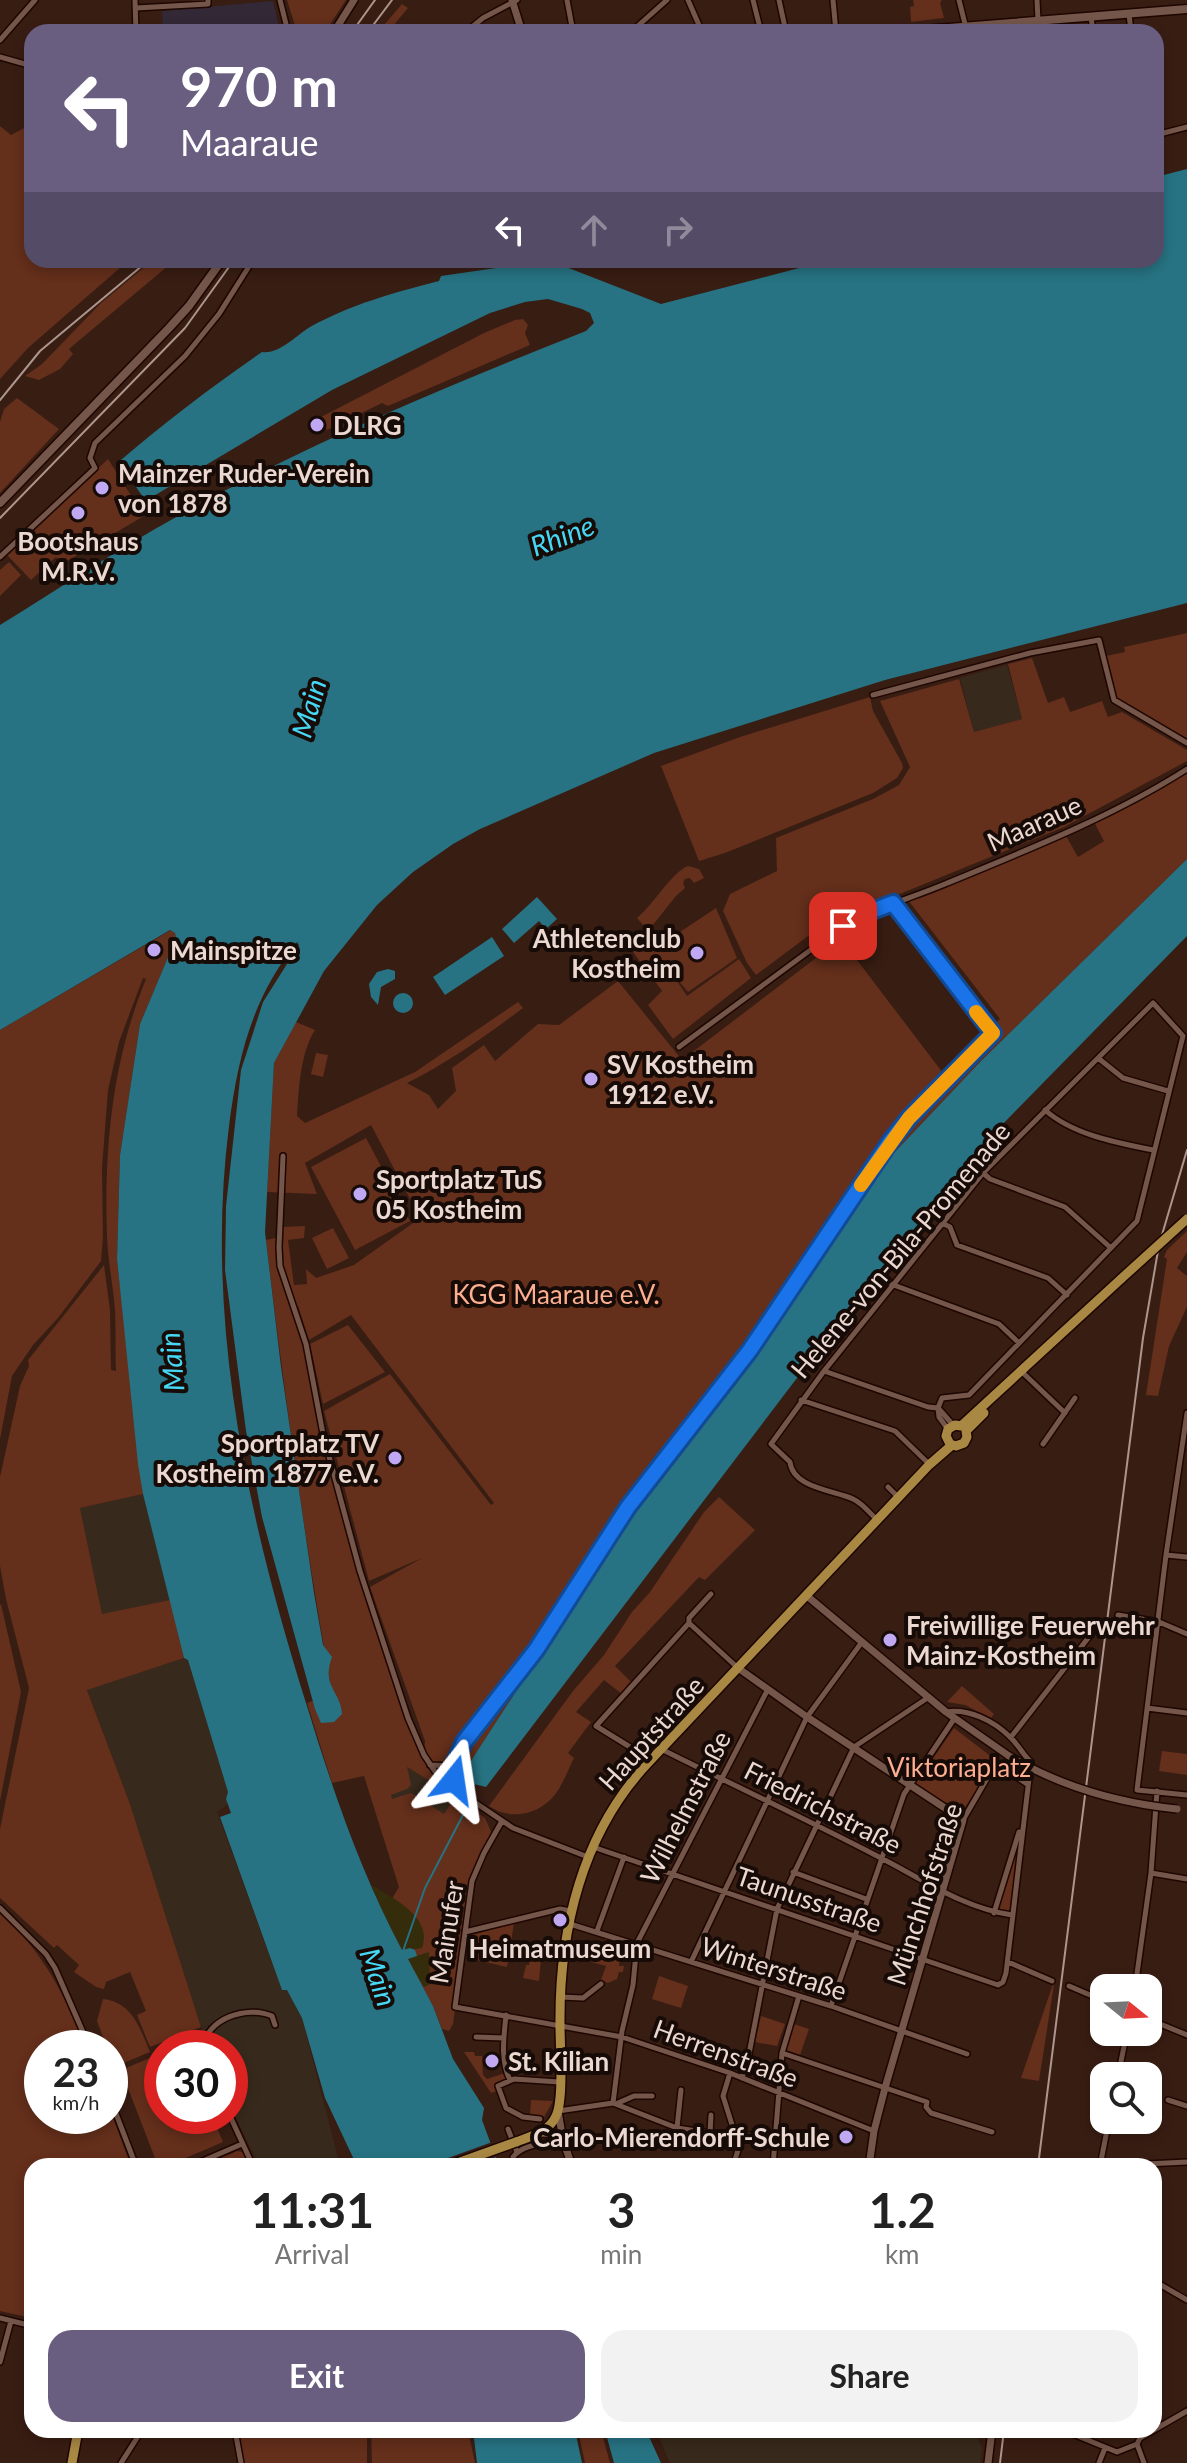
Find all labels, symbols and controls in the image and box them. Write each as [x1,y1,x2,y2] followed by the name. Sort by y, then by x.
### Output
[180,52,338,119] text: 970 m
[48,56,152,160] icon: left
[180,120,318,164] text: Maaraue
[488,208,532,252] icon: left
[572,208,616,252] icon: ahead
[656,208,700,252] icon: right
[333,409,402,441] place label: DLRG
[308,416,326,434] marker: DLRG
[118,457,370,519] place label: Mainzer Ruder-Verein von 1878
[93,479,111,497] marker: Mainzer Ruder-Verein von 1878
[69,504,87,522] marker: Bootshaus M.R.V.
[525,507,599,563] water label: Rhine
[17,525,139,587] place label: Bootshaus M.R.V.
[283,675,333,741] water label: Main
[982,788,1086,858] street label: Maaraue
[809,892,877,960] pin
[821,904,865,948] icon: arrive
[532,922,681,984] place label: Athletenclub Kostheim
[170,934,297,966] place label: Mainspitze
[145,941,163,959] marker: Mainspitze
[688,944,706,962] marker: Athletenclub Kostheim
[607,1048,754,1110] place label: SV Kostheim 1912 e.V.
[582,1070,600,1088] marker: SV Kostheim 1912 e.V.
[784,1116,1016,1384] street label: Helene-von-Bila-Promenade
[376,1163,543,1225] place label: Sportplatz TuS 05 Kostheim
[351,1185,369,1203] marker: Sportplatz TuS 05 Kostheim
[452,1278,660,1310] park label: KGG Maaraue e.V.
[151,1331,191,1393] water label: Main
[156,1427,380,1489] place label: Sportplatz TV Kostheim 1877 e.V.
[386,1449,404,1467] marker: Sportplatz TV Kostheim 1877 e.V.
[906,1609,1155,1671] place label: Freiwillige Feuerwehr Mainz-Kostheim
[881,1631,899,1649] marker: Freiwillige Feuerwehr Mainz-Kostheim
[592,1669,710,1797] street label: Hauptstraße
[633,1726,737,1888] street label: Wilhelmstraße
[412,1738,496,1822] position arrow
[887,1751,1031,1783] park label: Viktoriaplatz
[739,1754,907,1860] street label: Friedrichstraße
[880,1799,968,1989] street label: Münchhofstraße
[732,1859,886,1939] street label: Taunusstraße
[422,1878,470,1986] street label: Mainufer
[551,1911,569,1929] marker: Heimatmuseum
[697,1929,851,2007] street label: Winterstraße
[469,1932,651,1964] place label: Heimatmuseum
[353,1943,405,2011] water label: Main
[1090,1974,1162,2046] north arrow
[1090,1974,1162,2134] map controls
[649,2012,803,2094] street label: Herrenstraße
[144,2030,248,2134] speed limit sign: 30
[508,2045,609,2077] place label: St. Kilian
[53,2048,99,2096] text: 23
[483,2052,501,2070] marker: St. Kilian
[1090,2062,1162,2134] button: search
[53,2090,99,2114] text: km/h
[533,2121,830,2153] place label: Carlo-Mierendorff-Schule
[837,2128,855,2146] marker: Carlo-Mierendorff-Schule
[250,2181,374,2238] text: 11:31
[607,2181,635,2238] text: 3
[869,2181,936,2238] text: 1.2
[275,2238,350,2270] text: Arrival
[600,2238,642,2270] text: min
[885,2238,919,2270] text: km
[48,2330,585,2422] button: Exit
[601,2330,1138,2422] button: Share

